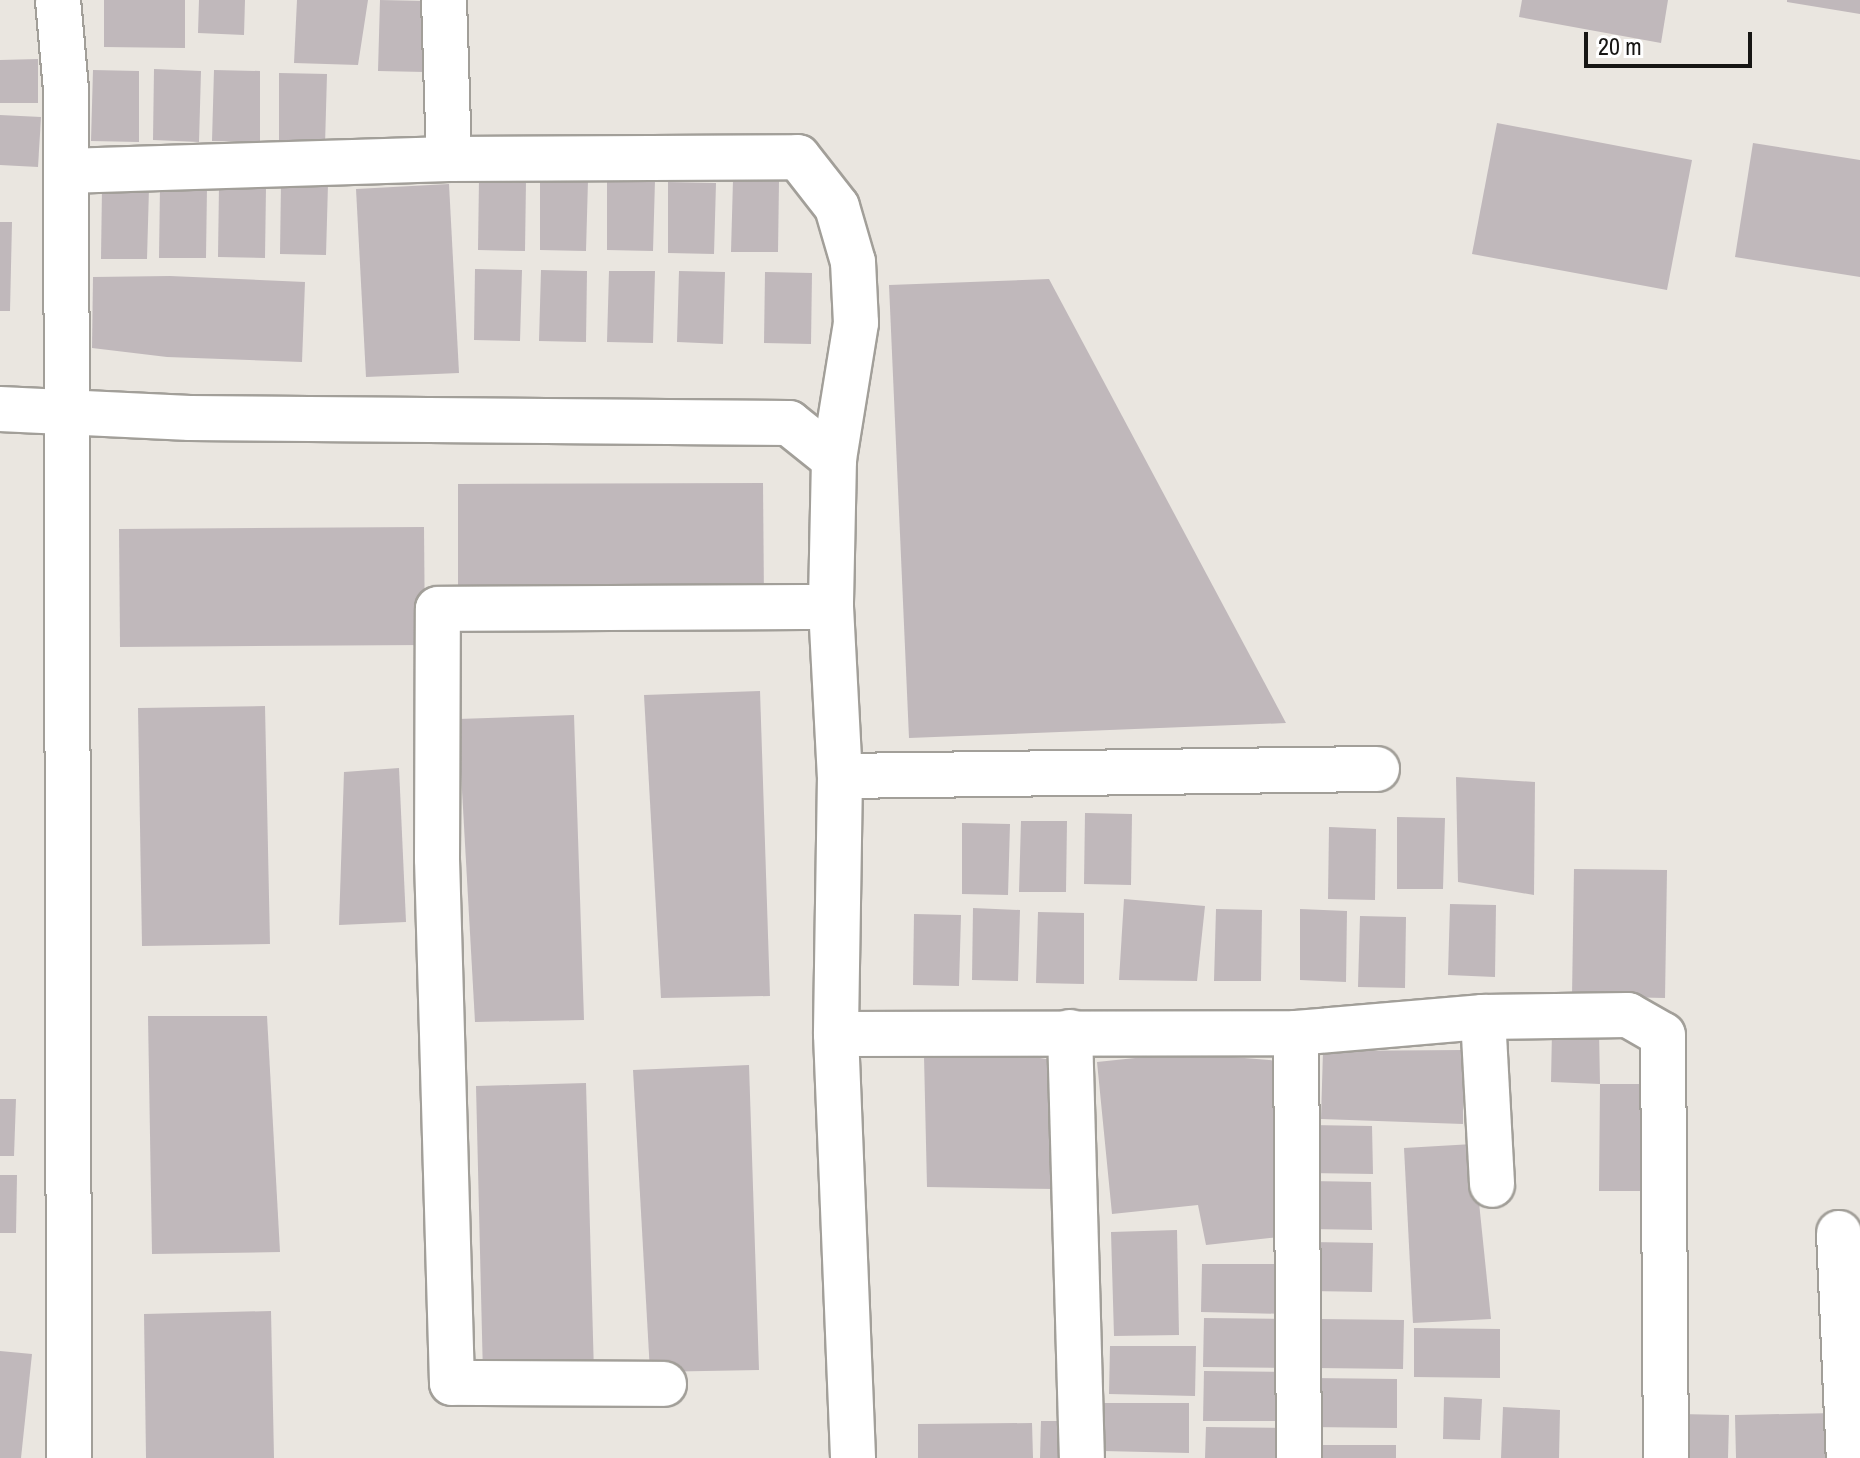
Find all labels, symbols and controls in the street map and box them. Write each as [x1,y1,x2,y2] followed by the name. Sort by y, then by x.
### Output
[1588,16,1756,66] scale bar
[1598,30,1642,62] text: 20 m

